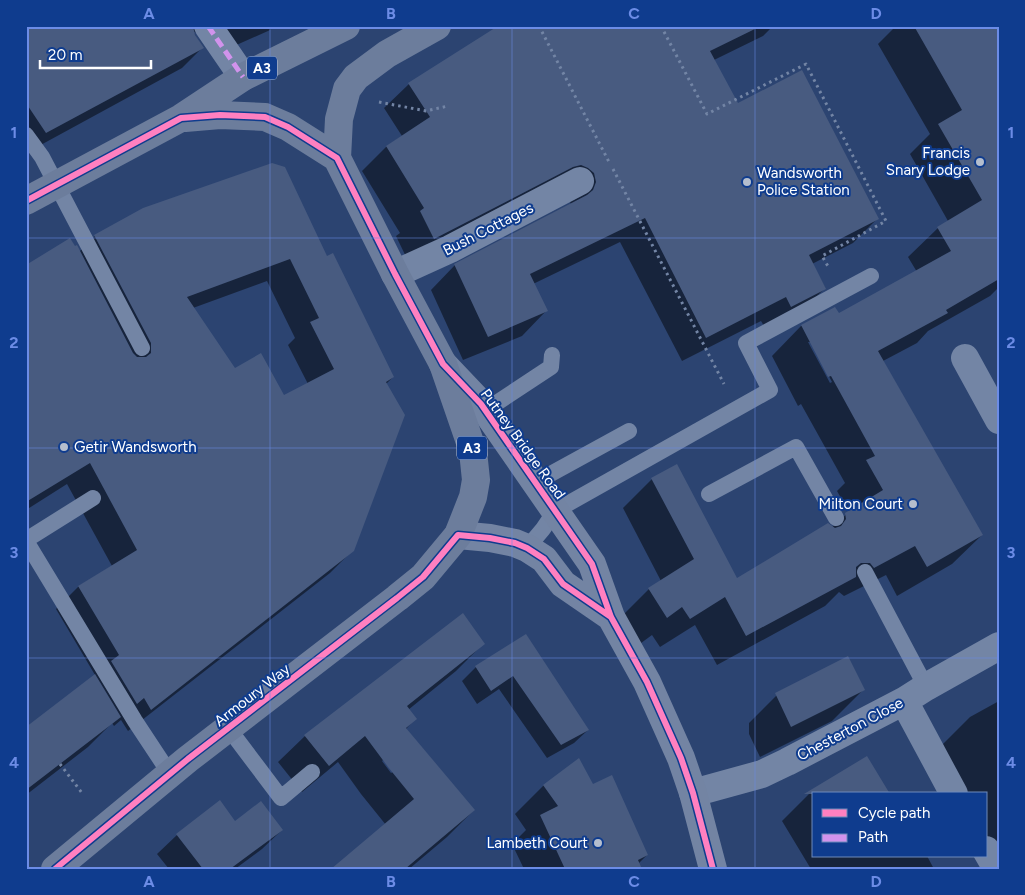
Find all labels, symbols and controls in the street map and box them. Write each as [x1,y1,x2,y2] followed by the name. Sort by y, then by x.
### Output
[143,4,155,23] text: A
[386,4,396,23] text: B
[628,4,640,23] text: C
[870,4,882,23] text: D
[40,38,151,70] scale bar
[48,46,82,64] text: 20 m
[247,56,277,80] road number: A3
[11,123,17,142] text: 1
[1008,123,1014,142] text: 1
[886,144,970,179] place label: Francis Snary Lodge
[974,156,986,168] marker: Francis Snary Lodge
[757,164,850,199] place label: Wandsworth Police Station
[741,176,753,188] marker: Wandsworth Police Station
[440,198,536,260] street label: Bush Cottages
[9,333,19,352] text: 2
[1006,333,1016,352] text: 2
[477,385,569,503] street label: Putney Bridge Road
[457,436,487,459] road number: A3
[74,438,197,456] place label: Getir Wandsworth
[58,441,70,453] marker: Getir Wandsworth
[818,495,903,513] place label: Milton Court
[907,498,919,510] marker: Milton Court
[10,543,19,562] text: 3
[1007,543,1016,562] text: 3
[211,660,293,730] street label: Armoury Way
[794,693,906,765] street label: Chesterton Close
[9,753,19,772] text: 4
[1006,753,1016,772] text: 4
[812,792,988,858] legend
[858,804,930,822] text: Cycle path
[858,828,888,846] text: Path
[486,834,588,852] place label: Lambeth Court
[592,837,604,849] marker: Lambeth Court
[143,872,155,891] text: A
[386,872,396,891] text: B
[628,872,640,891] text: C
[870,872,882,891] text: D

